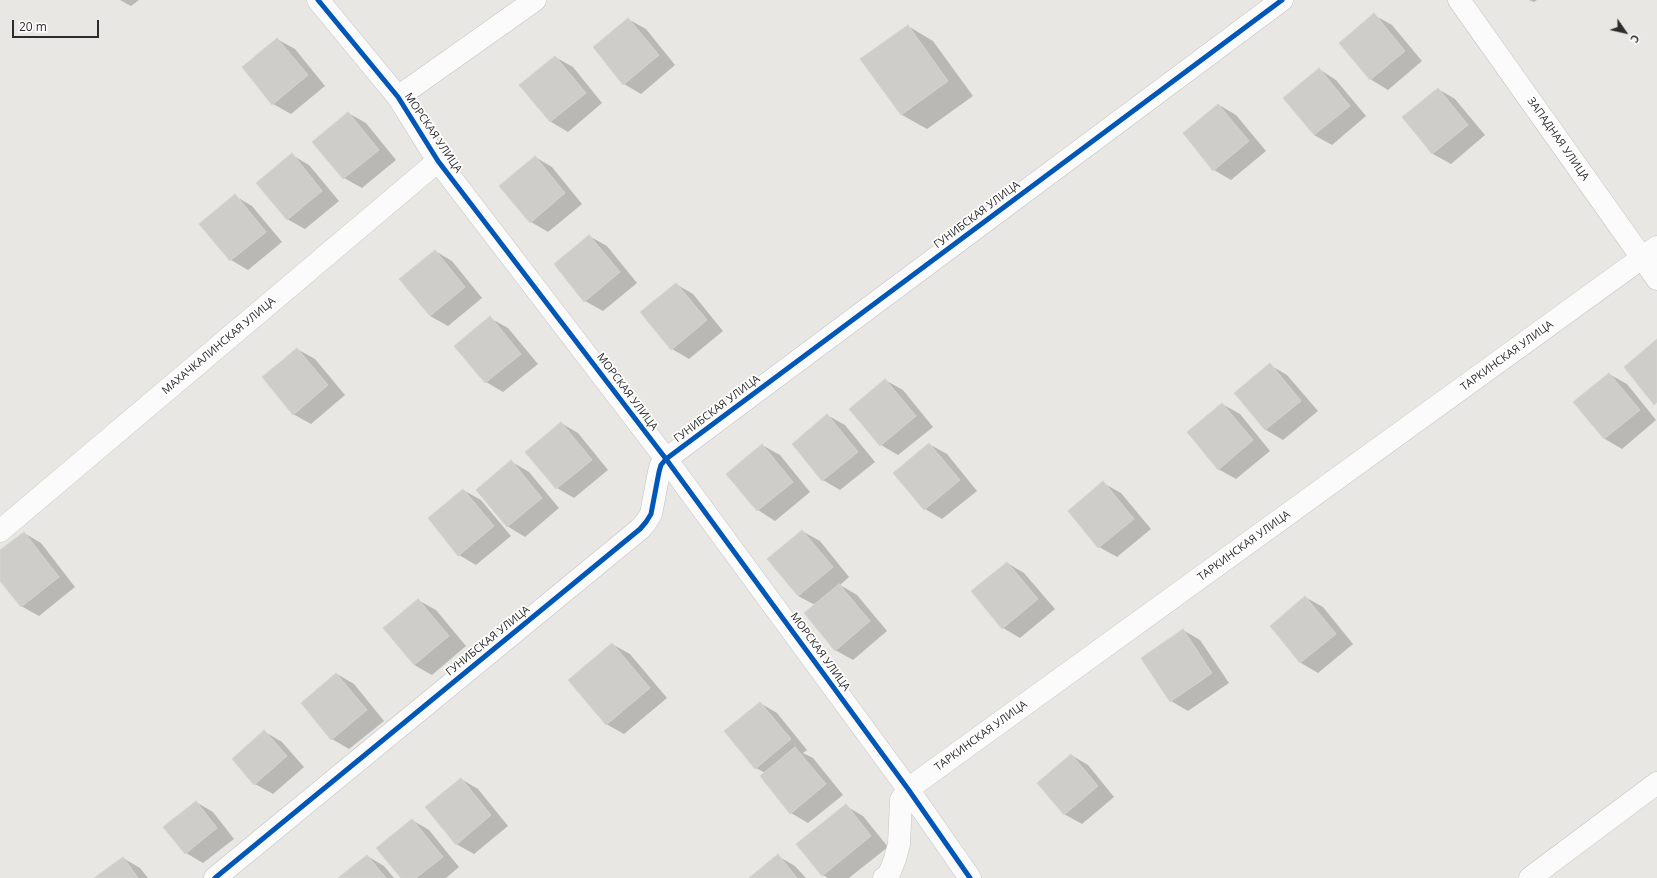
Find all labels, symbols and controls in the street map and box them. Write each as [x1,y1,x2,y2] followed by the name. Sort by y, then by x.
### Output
[14,12,101,38] scale bar
[1605,12,1645,52] north arrow
[19,18,47,35] text: 20 m
[1627,32,1644,46] text: С
[401,91,465,175] street label: МОРСКАЯ УЛИЦА
[1524,95,1592,183] street label: ЗАПАДНАЯ УЛИЦА
[931,178,1023,252] street label: ГУНИБСКАЯ УЛИЦА
[160,295,278,397] street label: МАХАЧКАЛИНСКАЯ УЛИЦА
[1458,318,1556,394] street label: ТАРКИНСКАЯ УЛИЦА
[594,351,660,433] street label: МОРСКАЯ УЛИЦА
[671,372,763,446] street label: ГУНИБСКАЯ УЛИЦА
[1195,508,1293,584] street label: ТАРКИНСКАЯ УЛИЦА
[443,603,533,679] street label: ГУНИБСКАЯ УЛИЦА
[787,610,853,694] street label: МОРСКАЯ УЛИЦА
[932,698,1030,774] street label: ТАРКИНСКАЯ УЛИЦА

